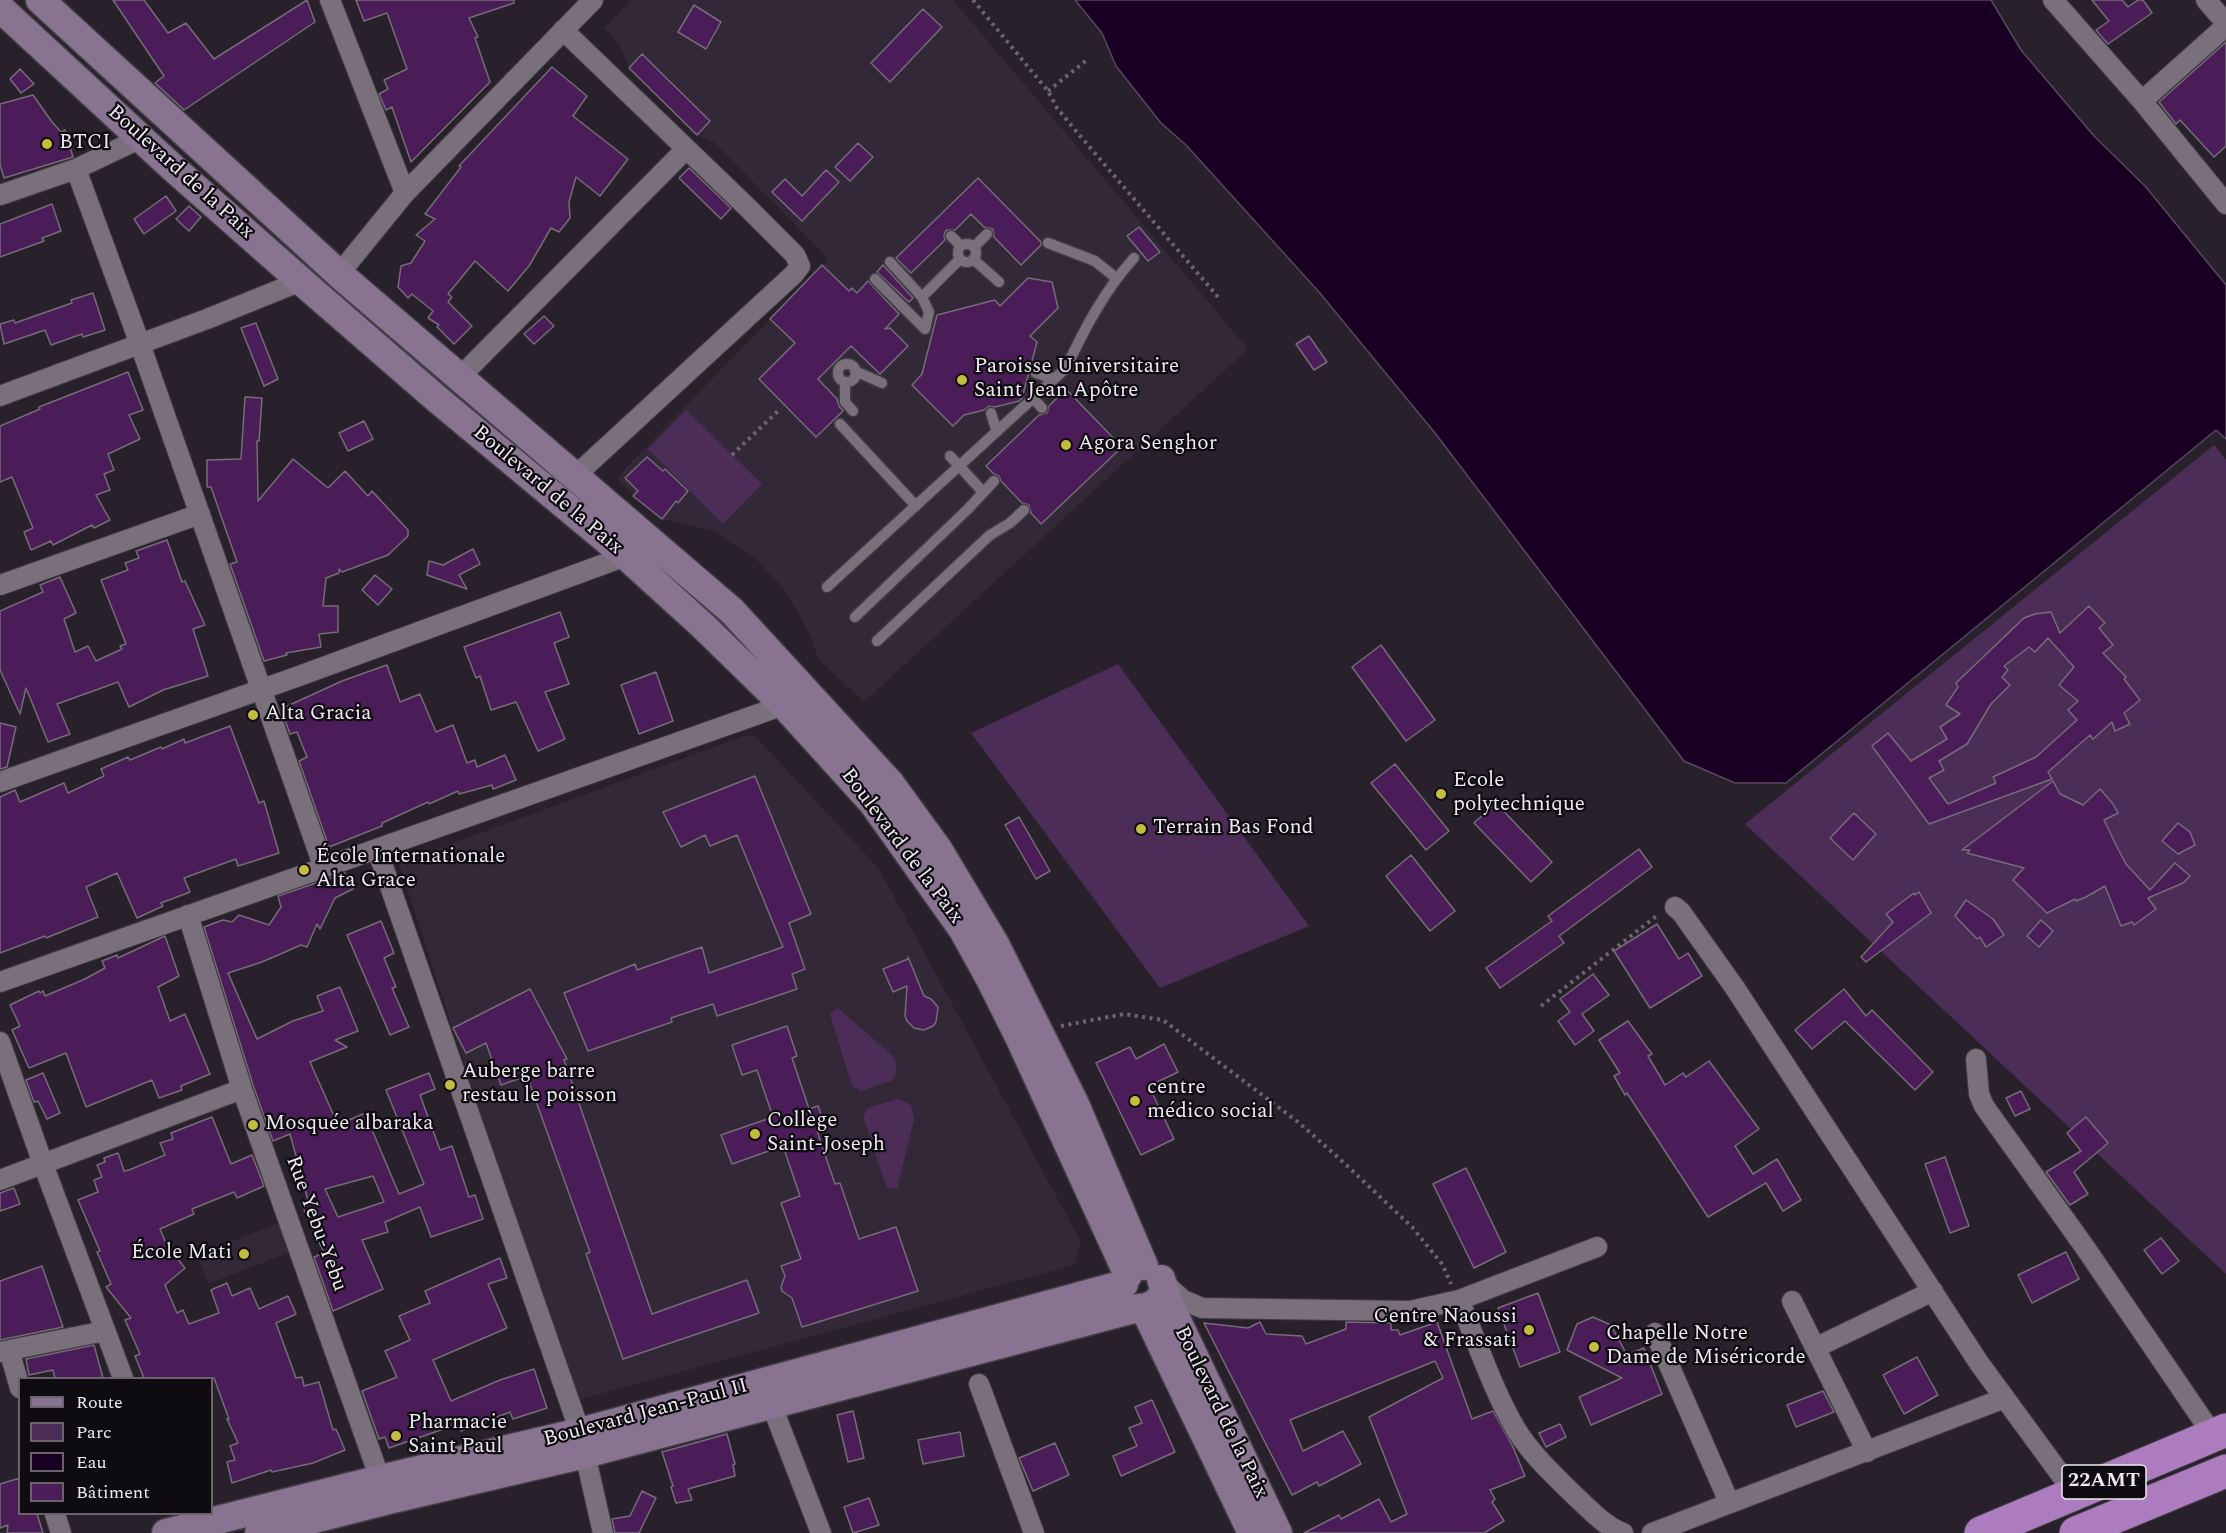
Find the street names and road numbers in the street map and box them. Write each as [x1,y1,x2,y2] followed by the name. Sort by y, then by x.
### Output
[102,101,258,245] street label: Boulevard de la Paix
[467,421,627,561] street label: Boulevard de la Paix
[834,764,968,930] street label: Boulevard de la Paix
[279,1153,351,1295] street label: Rue Yebu-Yebu
[1167,1323,1273,1503] street label: Boulevard de la Paix
[541,1375,751,1453] street label: Boulevard Jean-Paul II
[2062,1465,2146,1499] road number: 22AMT

